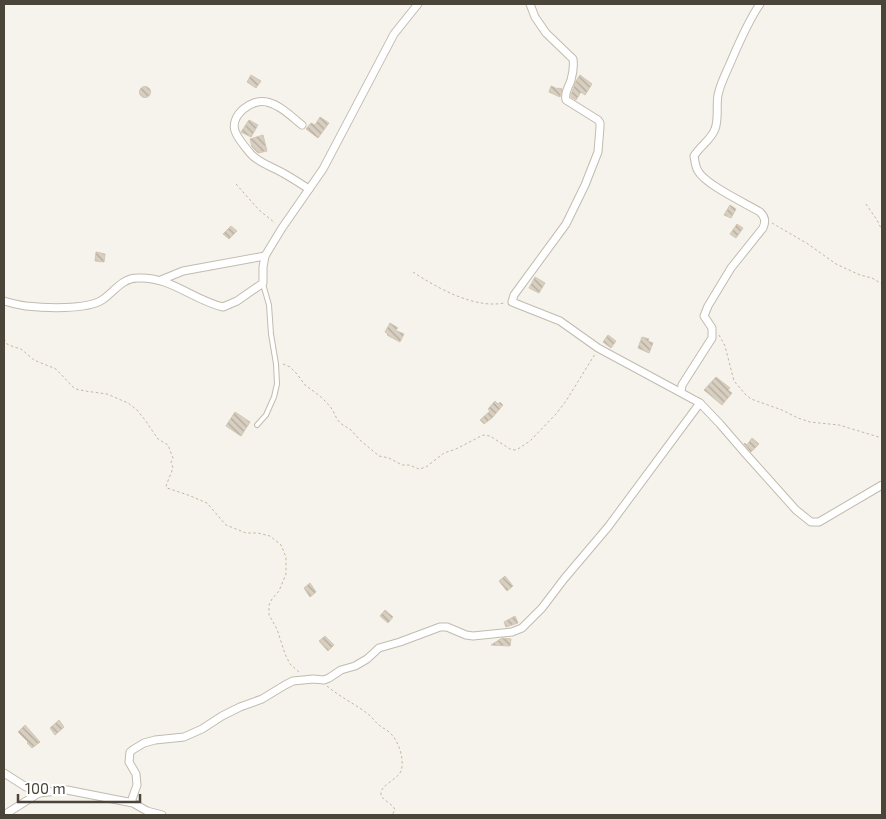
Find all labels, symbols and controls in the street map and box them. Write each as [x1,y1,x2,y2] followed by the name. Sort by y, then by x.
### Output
[18,772,140,804] scale bar
[25,779,66,797] text: 100 m

